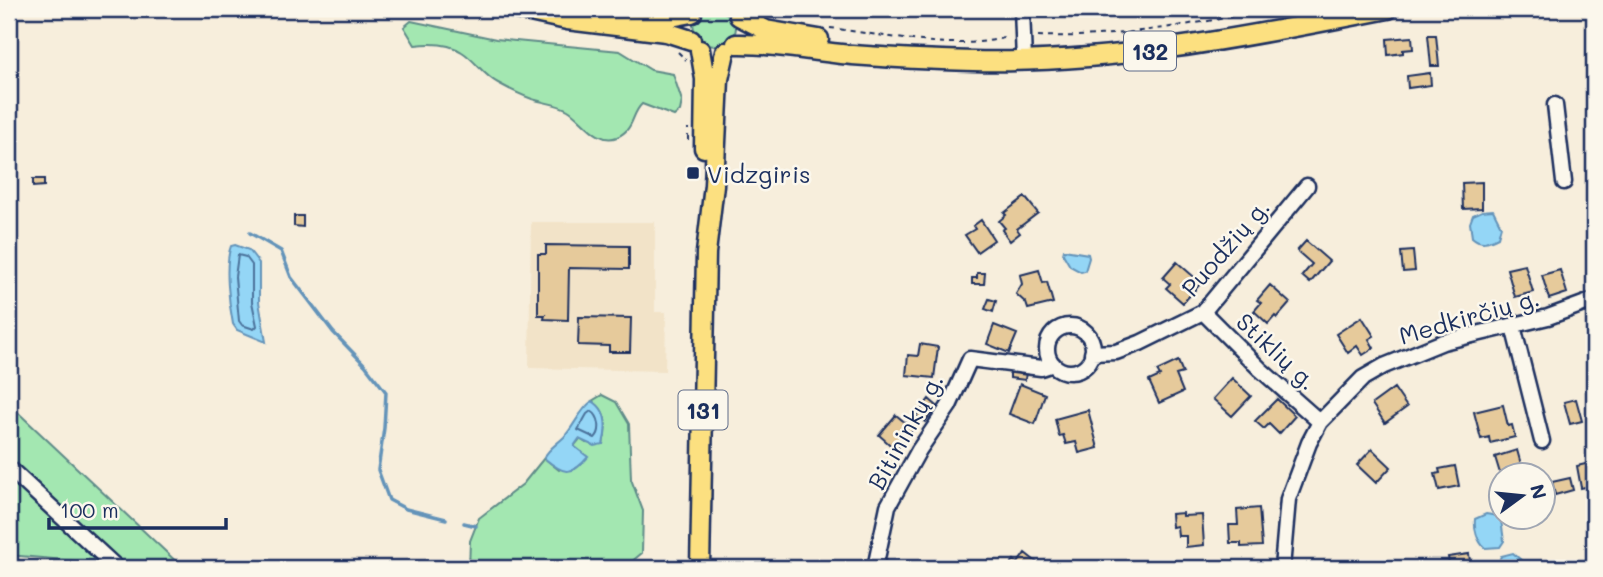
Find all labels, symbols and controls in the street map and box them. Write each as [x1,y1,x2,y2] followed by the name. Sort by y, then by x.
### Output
[1124,32,1176,70] road number: 132
[707,158,811,189] place label: Vidzgiris
[685,165,701,181] marker: Vidzgiris
[1174,192,1276,302] street label: Puodžių g.
[1395,281,1543,351] street label: Medkirčių g.
[1230,306,1324,396] street label: Stiklių g.
[860,367,950,495] street label: Bitininkų g.
[678,390,728,430] road number: 131
[1488,462,1558,532] north arrow
[1525,481,1553,502] text: N
[49,486,226,530] scale bar
[60,496,119,523] text: 100 m

